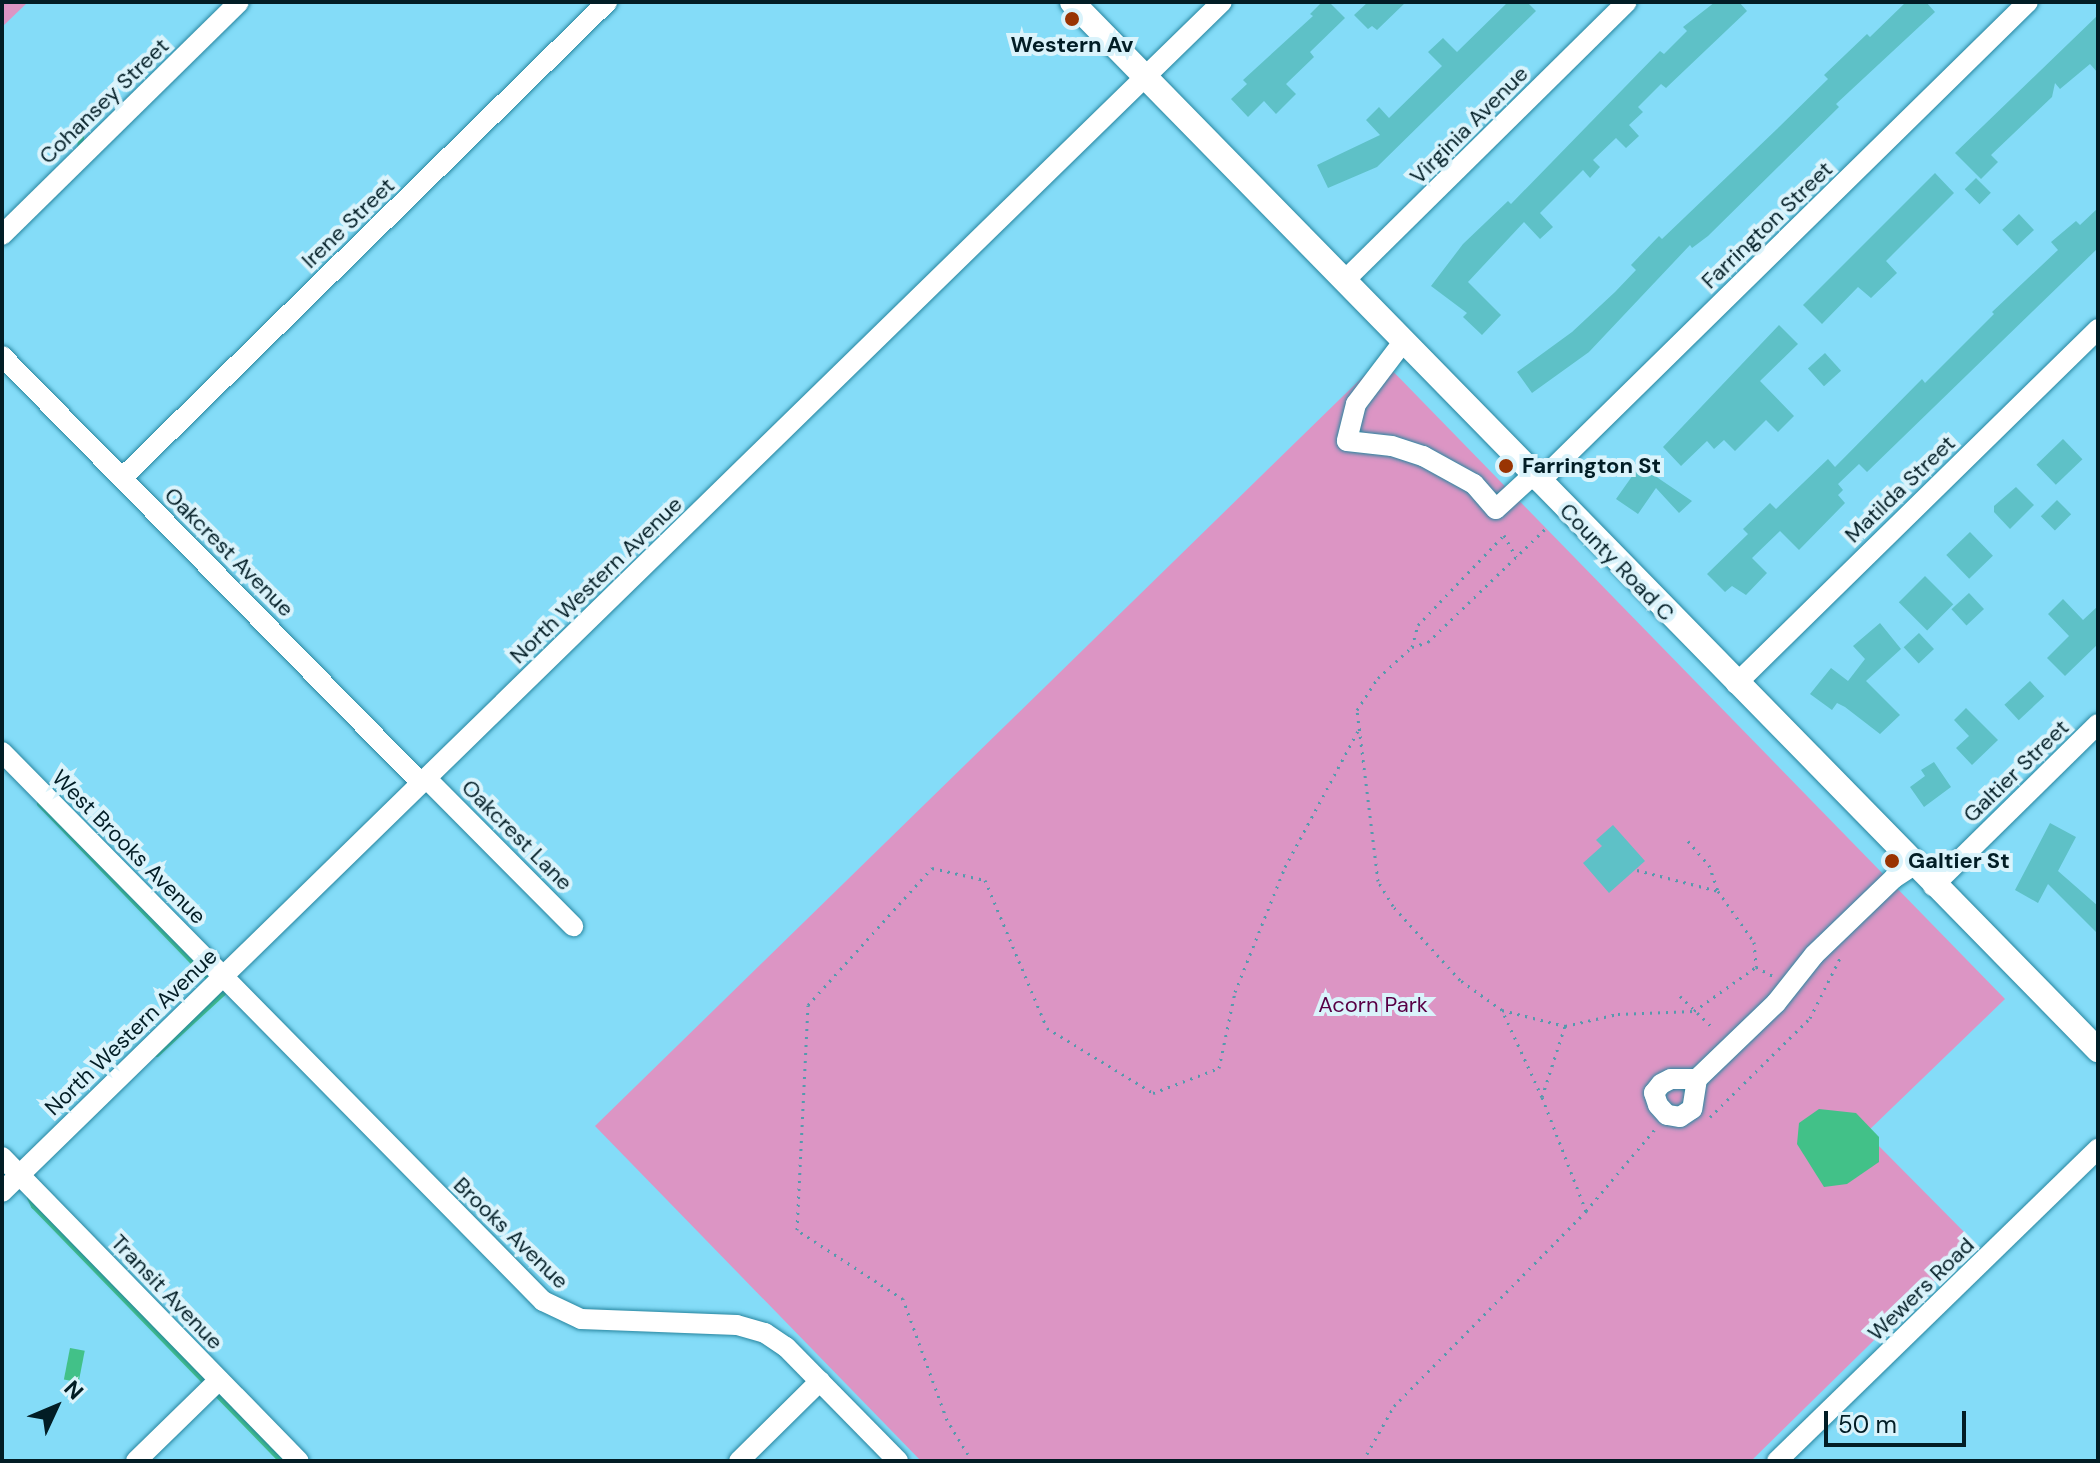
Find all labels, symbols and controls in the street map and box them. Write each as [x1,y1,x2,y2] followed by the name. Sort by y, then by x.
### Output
[1063,10,1081,28] marker: Western Av
[1011,32,1133,58] place label: Western Av
[34,33,174,169] street label: Cohansey Street
[1405,61,1533,189] street label: Virginia Avenue
[1696,156,1838,294] street label: Farrington Street
[296,172,400,274] street label: Irene Street
[1839,430,1961,548] street label: Matilda Street
[1522,453,1661,479] place label: Farrington St
[1497,457,1515,475] marker: Farrington St
[159,482,299,622] street label: Oakcrest Avenue
[504,491,688,669] street label: North Western Avenue
[1554,498,1680,626] street label: County Road C
[1958,714,2074,828] street label: Galtier Street
[47,765,211,929] street label: West Brooks Avenue
[456,774,578,896] street label: Oakcrest Lane
[1908,848,2010,874] place label: Galtier St
[1883,852,1901,870] marker: Galtier St
[39,943,223,1121] street label: North Western Avenue
[1318,992,1428,1018] park label: Acorn Park
[448,1172,574,1294] street label: Brooks Avenue
[106,1229,228,1355] street label: Transit Avenue
[1862,1232,1980,1346] street label: Wewers Road
[16,1367,96,1447] north arrow
[58,1374,90,1406] text: N
[1828,1395,1970,1445] scale bar
[1838,1409,1897,1440] text: 50 m

